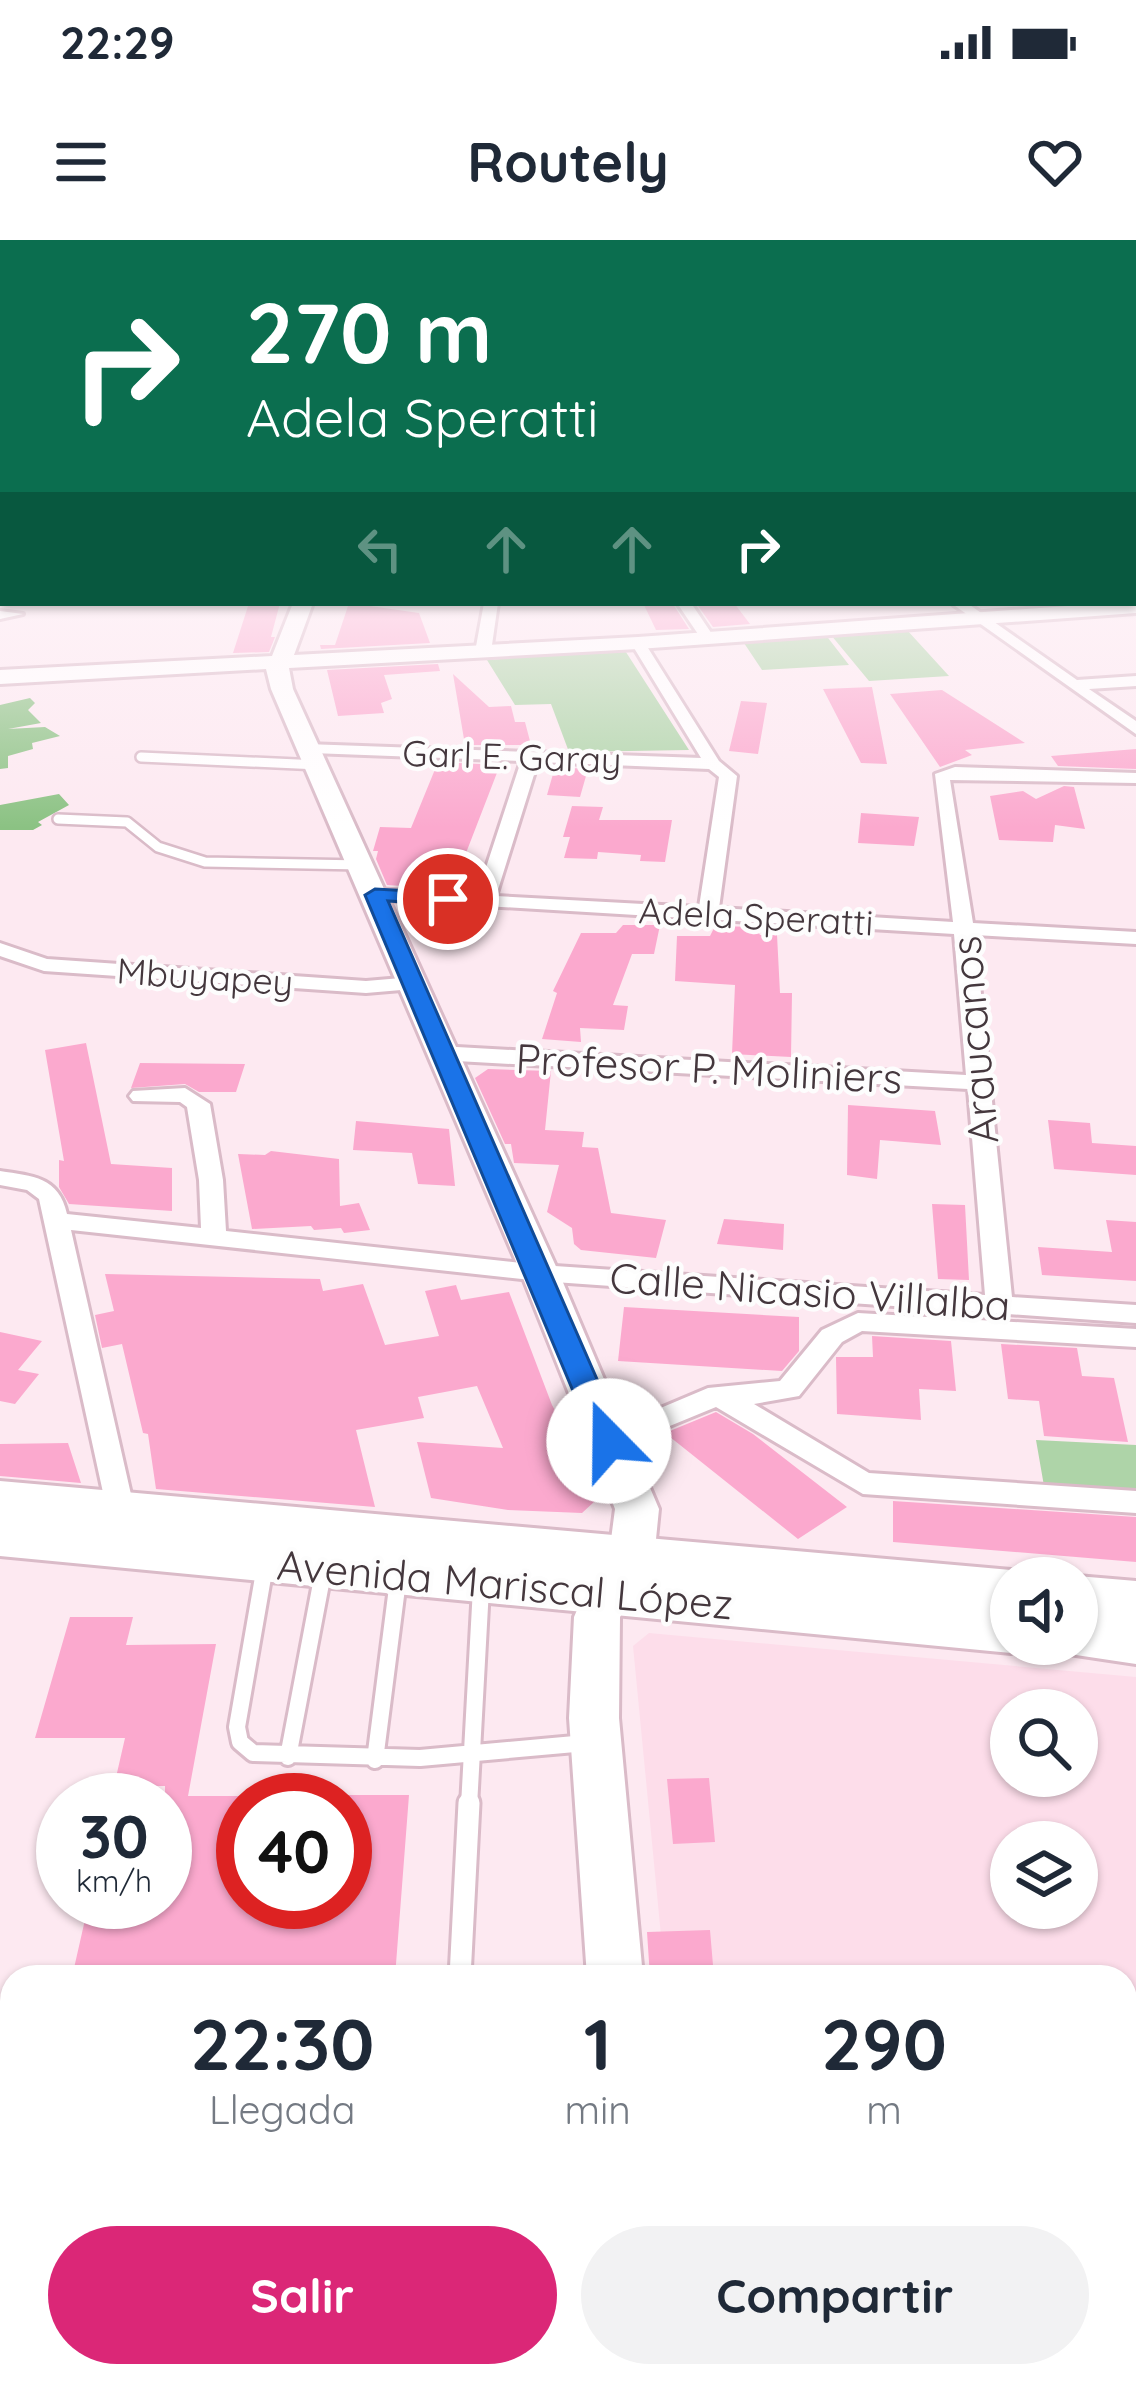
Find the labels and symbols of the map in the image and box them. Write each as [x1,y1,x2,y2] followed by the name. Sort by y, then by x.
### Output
[402,730,622,782] street label: Garl E. Garay
[397,848,499,950] pin
[637,887,875,945] street label: Adela Speratti
[939,934,1009,1146] street label: Araucanos
[115,947,295,1005] street label: Mbuyapey
[514,1031,904,1105] street label: Profesor P. Moliniers
[608,1251,1012,1331] street label: Calle Nicasio Villalba
[546,1378,672,1504] position arrow
[275,1538,735,1630] street label: Avenida Mariscal López
[216,1773,372,1929] speed limit sign: 40

